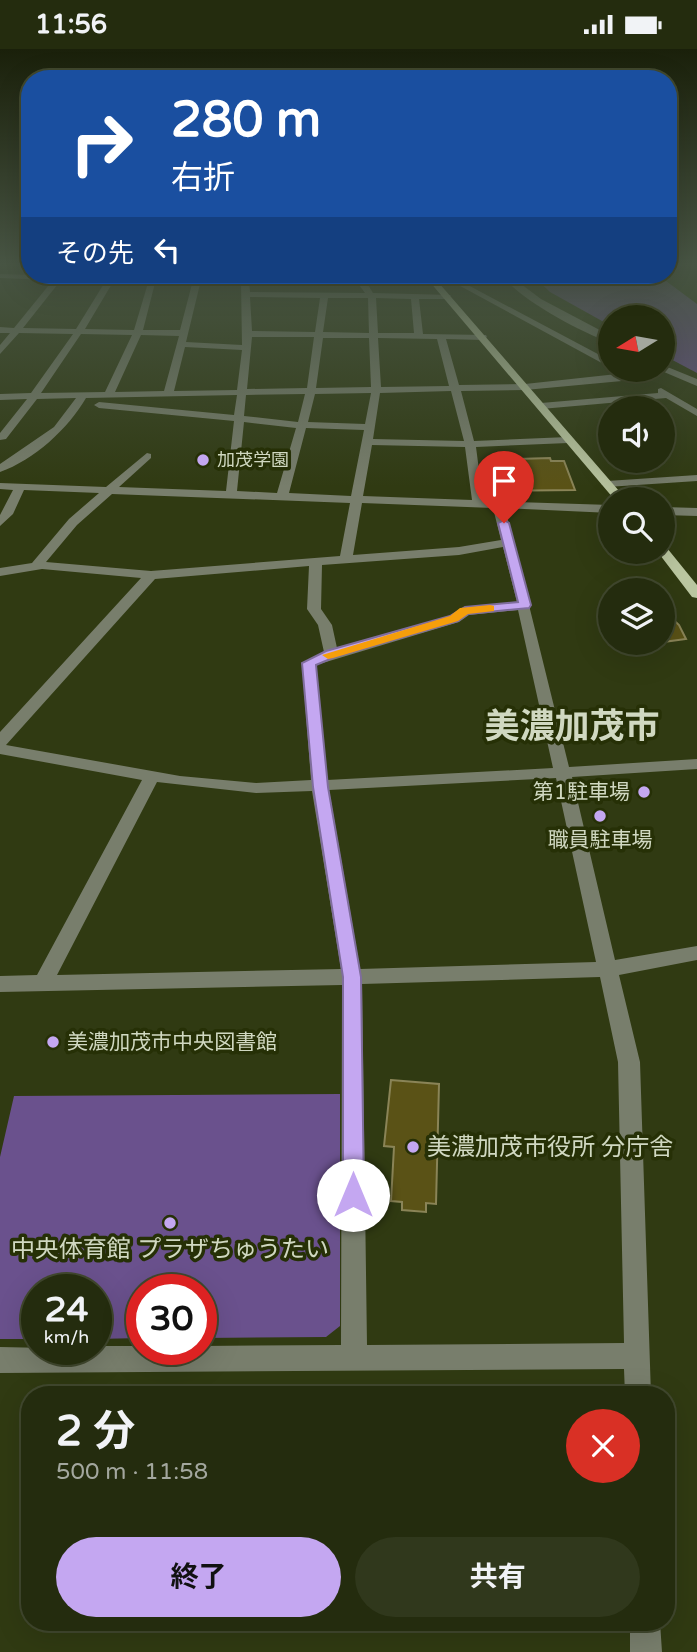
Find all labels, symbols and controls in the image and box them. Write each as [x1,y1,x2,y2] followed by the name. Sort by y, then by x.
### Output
[35,9,107,40] text: 11:56
[171,91,321,150] text: 280 m
[56,98,147,189] icon: right
[171,159,235,197] text: 右折
[148,231,186,269] icon: left
[56,238,134,269] text: その先
[598,305,676,381] north arrow
[598,305,675,655] map controls
[598,396,675,473] button: sound
[217,449,289,471] place label: 加茂学園
[474,451,534,523] pin
[195,452,211,468] marker: 加茂学園
[485,462,523,500] icon: arrive
[598,487,675,564] button: search
[598,578,675,655] button: layers
[484,706,660,748] district label: 美濃加茂市
[533,780,630,805] place label: 第1駐車場
[636,784,652,800] marker: 第1駐車場
[592,808,608,824] marker: 職員駐車場
[548,828,653,853] place label: 職員駐車場
[67,1030,277,1055] place label: 美濃加茂市中央図書館
[45,1034,61,1050] marker: 美濃加茂市中央図書館
[427,1133,673,1162] place label: 美濃加茂市役所 分庁舎
[405,1139,421,1155] marker: 美濃加茂市役所 分庁舎
[316,1158,390,1232] position arrow
[162,1215,178,1231] marker: 中央体育館 プラザちゅうたい
[11,1235,329,1264] place label: 中央体育館 プラザちゅうたい
[126,1274,217,1365] speed limit sign: 30
[45,1289,88,1331] text: 24
[44,1326,89,1348] text: km/h
[56,1406,135,1457] text: 2 分
[566,1409,640,1483] button: close
[56,1458,208,1486] text: 500 m · 11:58
[56,1537,341,1617] button: 終了
[355,1537,640,1617] button: 共有

